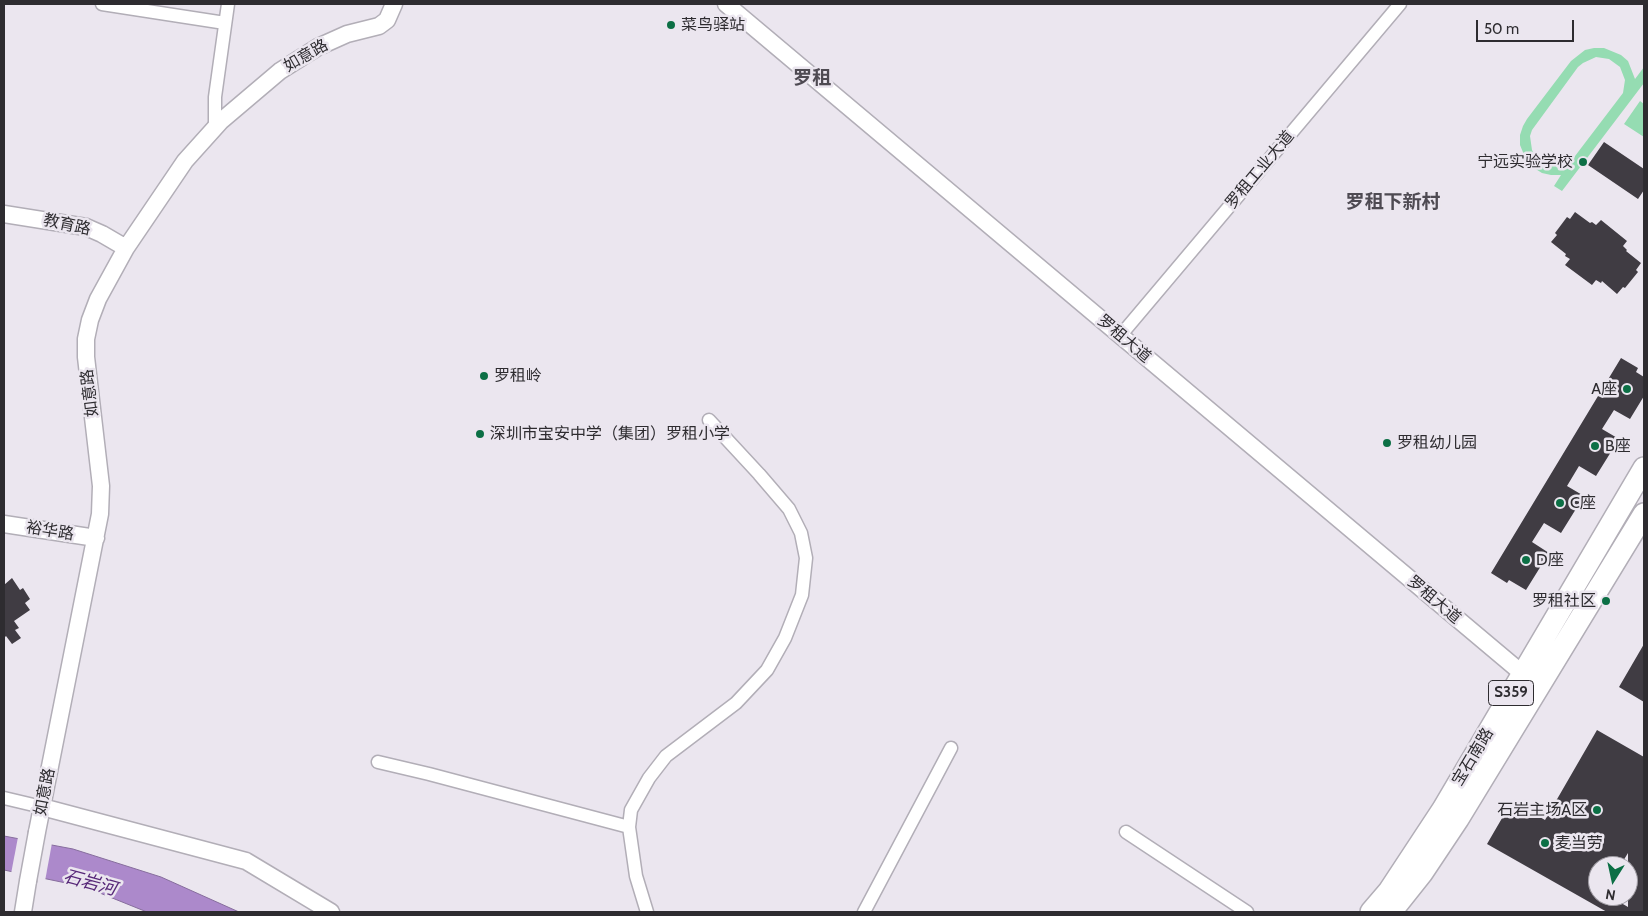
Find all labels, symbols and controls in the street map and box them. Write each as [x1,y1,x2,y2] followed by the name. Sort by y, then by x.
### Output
[1478,10,1576,42] scale bar
[681,15,745,35] place label: 菜鸟驿站
[665,19,677,31] marker: 菜鸟驿站
[1484,20,1519,38] text: 50 m
[280,36,332,76] street label: 如意路
[793,67,831,89] district label: 罗租
[1222,127,1298,213] street label: 罗租工业大道
[1477,152,1573,172] place label: 宁远实验学校
[1577,156,1589,168] marker: 宁远实验学校
[1346,191,1440,213] district label: 罗租下新村
[42,211,92,239] street label: 教育路
[1093,311,1155,367] street label: 罗租大道
[494,366,542,386] place label: 罗租岭
[78,368,102,418] street label: 如意路
[478,370,490,382] marker: 罗租岭
[1591,379,1617,399] place label: A座
[1621,383,1633,395] marker: A座
[490,424,730,444] place label: 深圳市宝安中学（集团）罗租小学
[474,428,486,440] marker: 深圳市宝安中学（集团）罗租小学
[1397,433,1477,453] place label: 罗租幼儿园
[1605,436,1631,456] place label: B座
[1381,437,1393,449] marker: 罗租幼儿园
[1589,440,1601,452] marker: B座
[1570,493,1596,513] place label: C座
[1554,497,1566,509] marker: C座
[25,518,75,544] street label: 裕华路
[1536,550,1564,570] place label: D座
[1520,554,1532,566] marker: D座
[1403,572,1465,628] street label: 罗租大道
[1532,591,1596,611] place label: 罗租社区
[1600,595,1612,607] marker: 罗租社区
[1488,680,1534,706] road number: S359
[1448,725,1498,789] street label: 宝石南路
[31,767,59,817] street label: 如意路
[1497,800,1587,820] place label: 石岩主场A区
[1591,804,1603,816] marker: 石岩主场A区
[1555,833,1603,853] place label: 麦当劳
[1539,837,1551,849] marker: 麦当劳
[1588,856,1638,906] north arrow
[61,866,119,900] water label: 石岩河
[1604,885,1617,905] text: N

